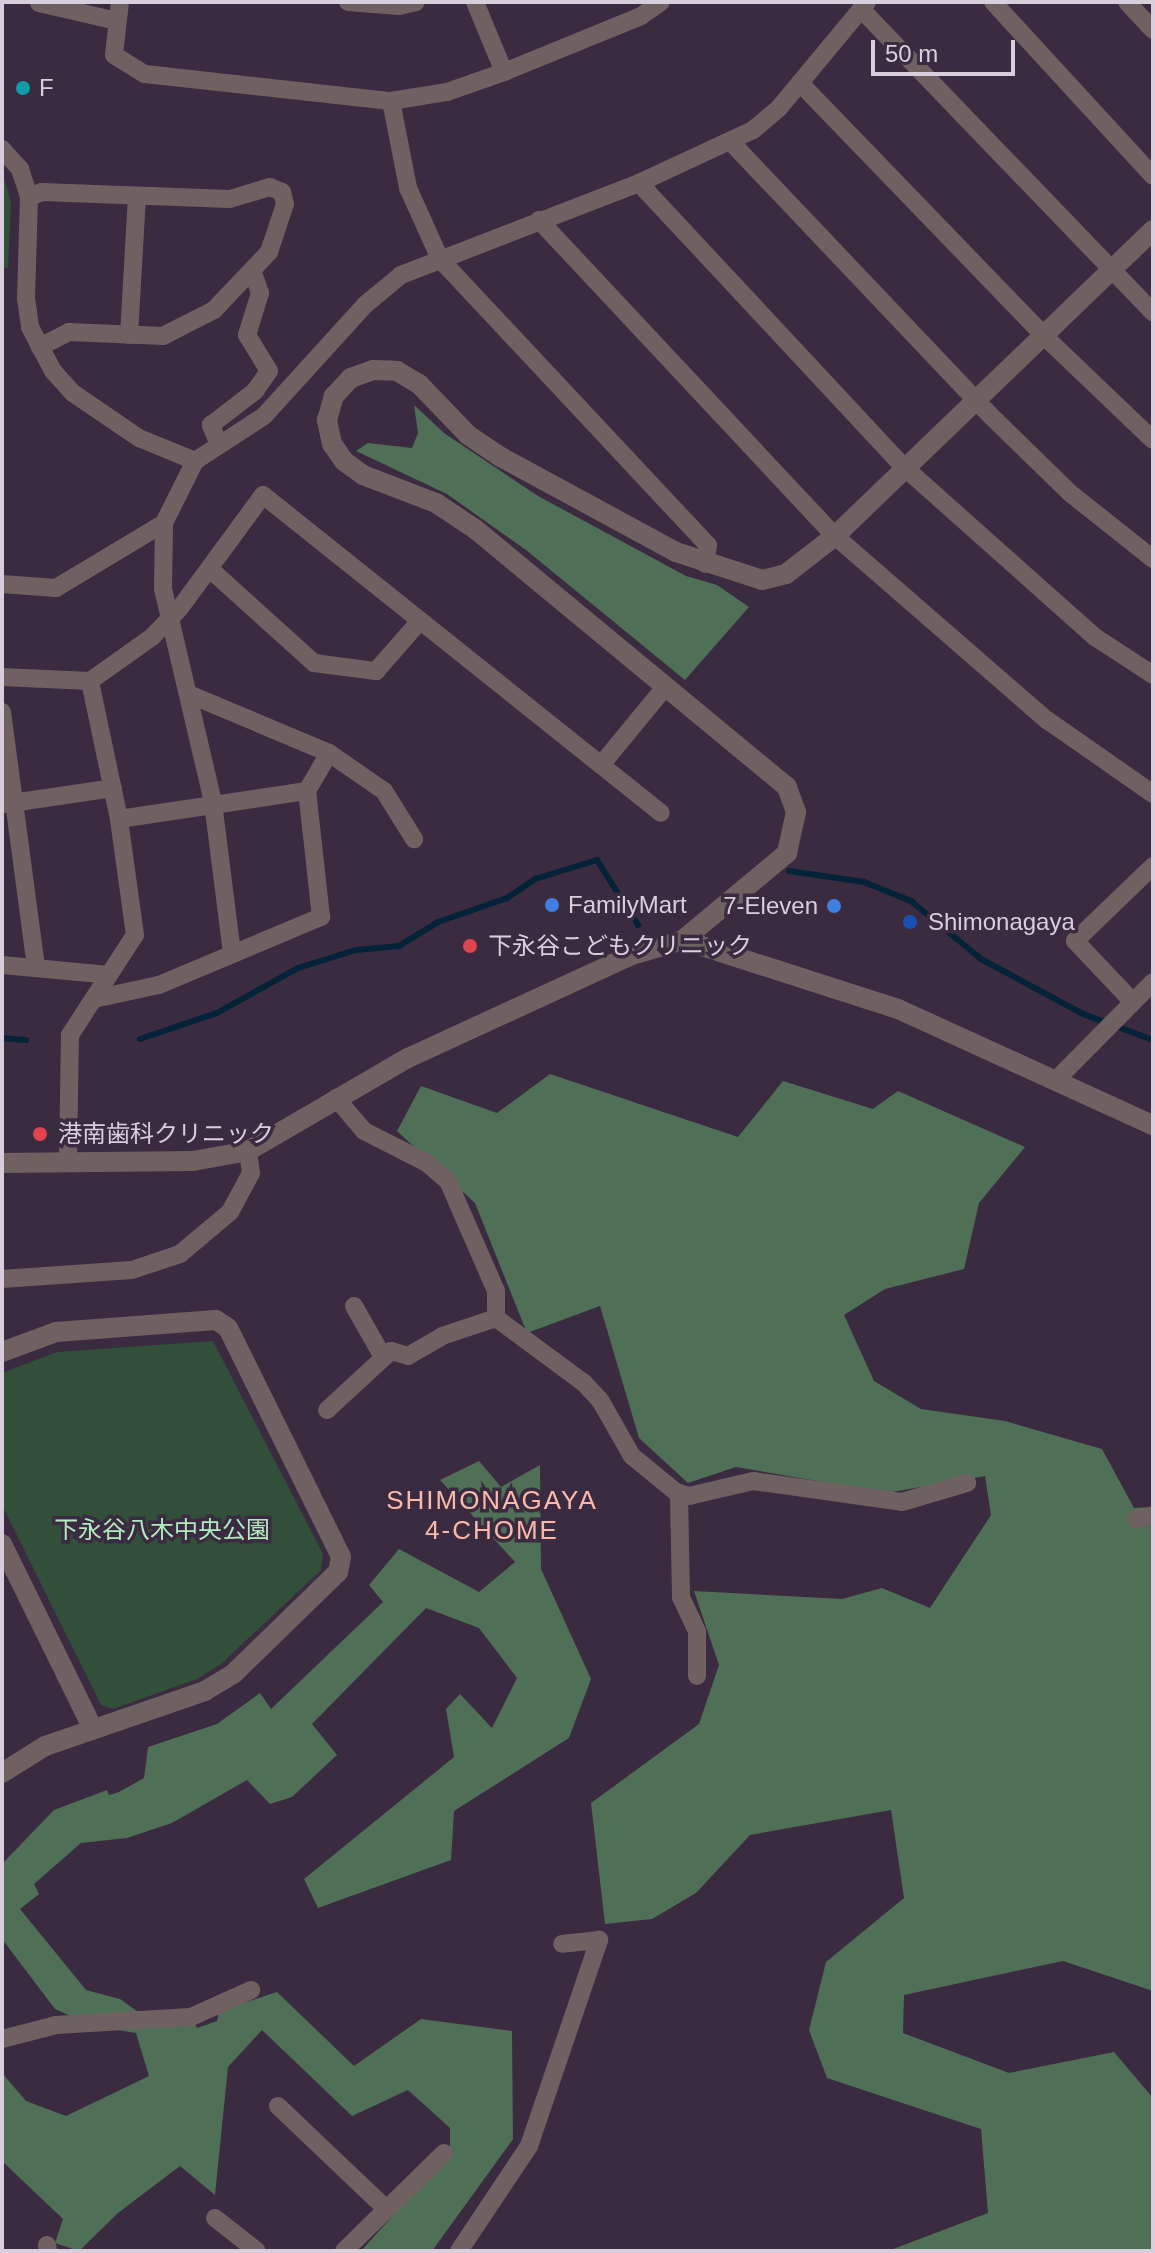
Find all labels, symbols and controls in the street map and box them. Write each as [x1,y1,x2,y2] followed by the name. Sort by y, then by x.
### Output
[875,24,1019,74] scale bar
[885,40,938,67] text: 50 m
[39,74,54,102] place label: F
[14,79,32,97] marker: F
[568,891,687,919] place label: FamilyMart
[723,892,818,920] place label: 7-Eleven
[543,896,561,914] marker: FamilyMart
[825,897,843,915] marker: 7-Eleven
[928,908,1075,936] place label: Shimonagaya
[899,911,921,933] marker: Shimonagaya
[488,932,752,960] place label: 下永谷こどもクリニック
[459,935,481,957] marker: 下永谷こどもクリニック
[58,1120,274,1148] place label: 港南歯科クリニック
[29,1123,51,1145] marker: 港南歯科クリニック
[386,1485,598,1546] district label: SHIMONAGAYA 4-CHOME
[54,1516,270,1544] park label: 下永谷八木中央公園

